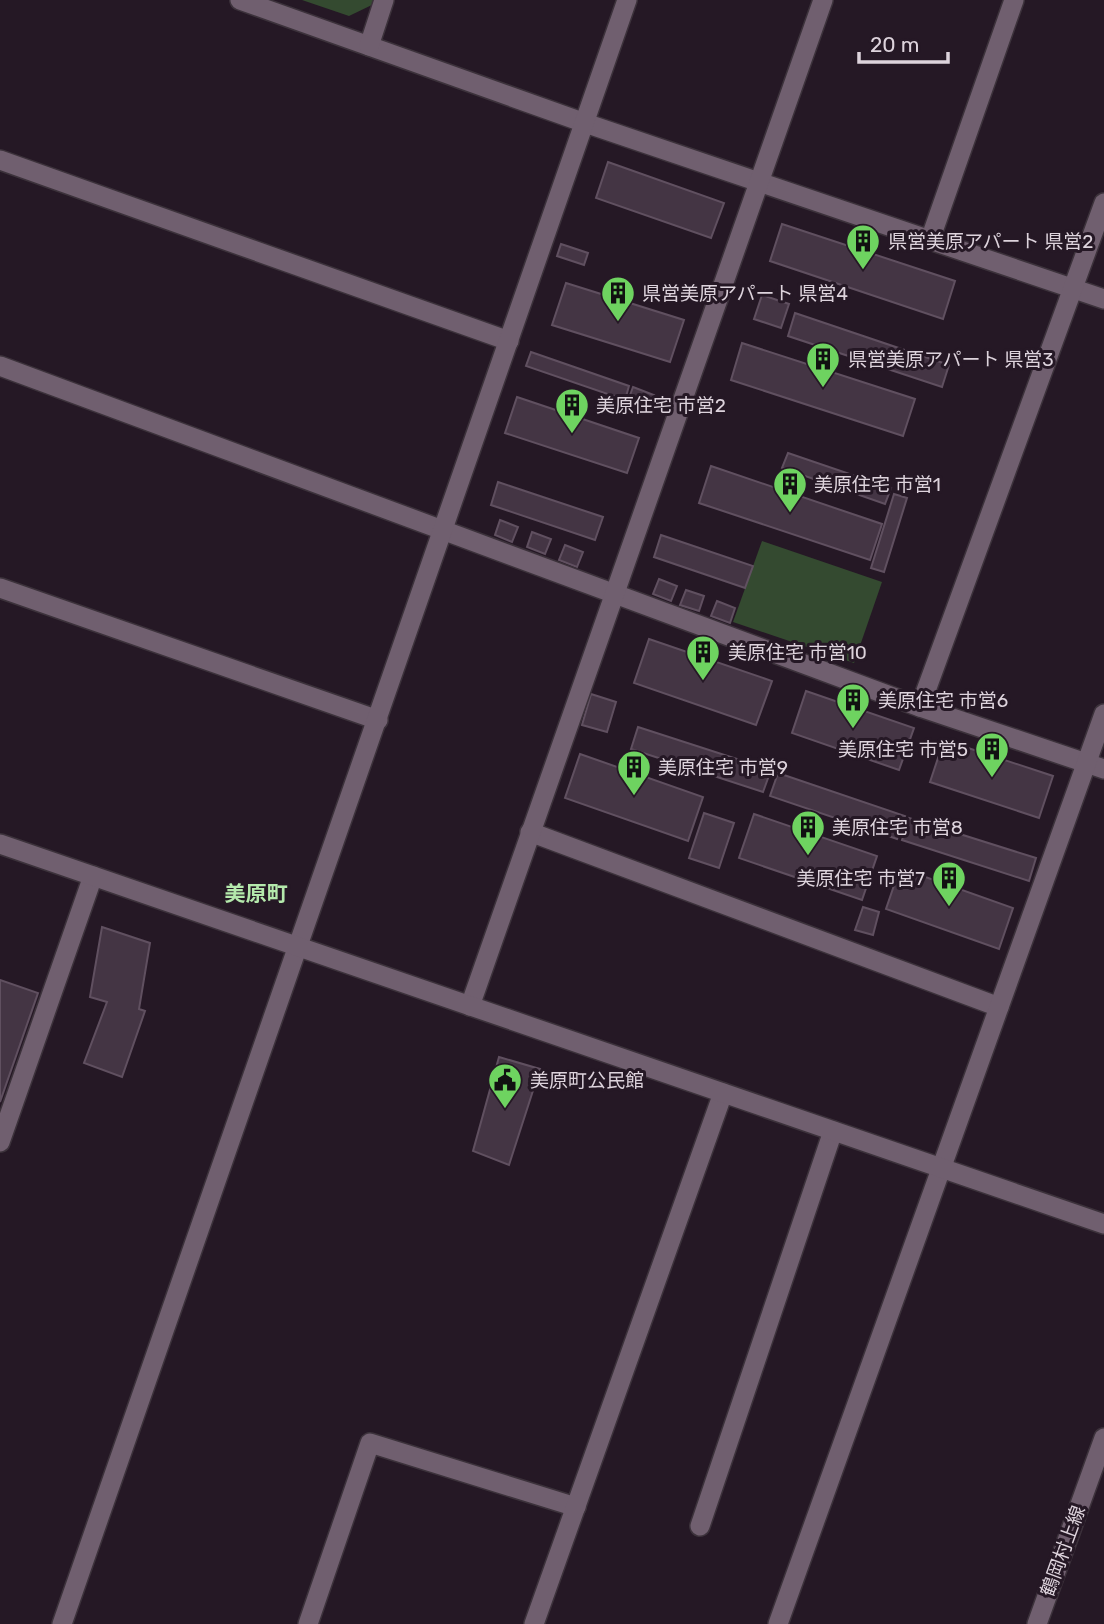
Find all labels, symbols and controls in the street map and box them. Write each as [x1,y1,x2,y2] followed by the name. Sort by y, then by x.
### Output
[859,21,948,65] scale bar
[870,32,919,57] text: 20 m
[844,222,882,271] building icon: 県営美原アパート 県営2
[888,230,1093,253] place label: 県営美原アパート 県営2
[599,274,637,323] building icon: 県営美原アパート 県営4
[642,282,848,305] place label: 県営美原アパート 県営4
[804,340,842,389] building icon: 県営美原アパート 県営3
[848,348,1054,371] place label: 県営美原アパート 県営3
[553,386,591,435] building icon: 美原住宅 市営2
[596,394,726,417] place label: 美原住宅 市営2
[771,465,809,514] building icon: 美原住宅 市営1
[814,473,941,496] place label: 美原住宅 市営1
[684,633,722,682] building icon: 美原住宅 市営10
[728,641,867,664] place label: 美原住宅 市営10
[834,681,872,730] building icon: 美原住宅 市営6
[878,689,1008,712] place label: 美原住宅 市営6
[973,730,1011,779] building icon: 美原住宅 市営5
[838,738,968,761] place label: 美原住宅 市営5
[615,748,653,797] building icon: 美原住宅 市営9
[658,756,788,779] place label: 美原住宅 市営9
[789,808,827,857] building icon: 美原住宅 市営8
[832,816,963,839] place label: 美原住宅 市営8
[930,859,968,908] building icon: 美原住宅 市営7
[797,867,925,890] place label: 美原住宅 市営7
[225,881,288,906] district label: 美原町
[486,1061,524,1110] public building icon: 美原町公民館
[530,1069,644,1092] place label: 美原町公民館
[1036,1502,1090,1600] street label: 鶴岡村上線

